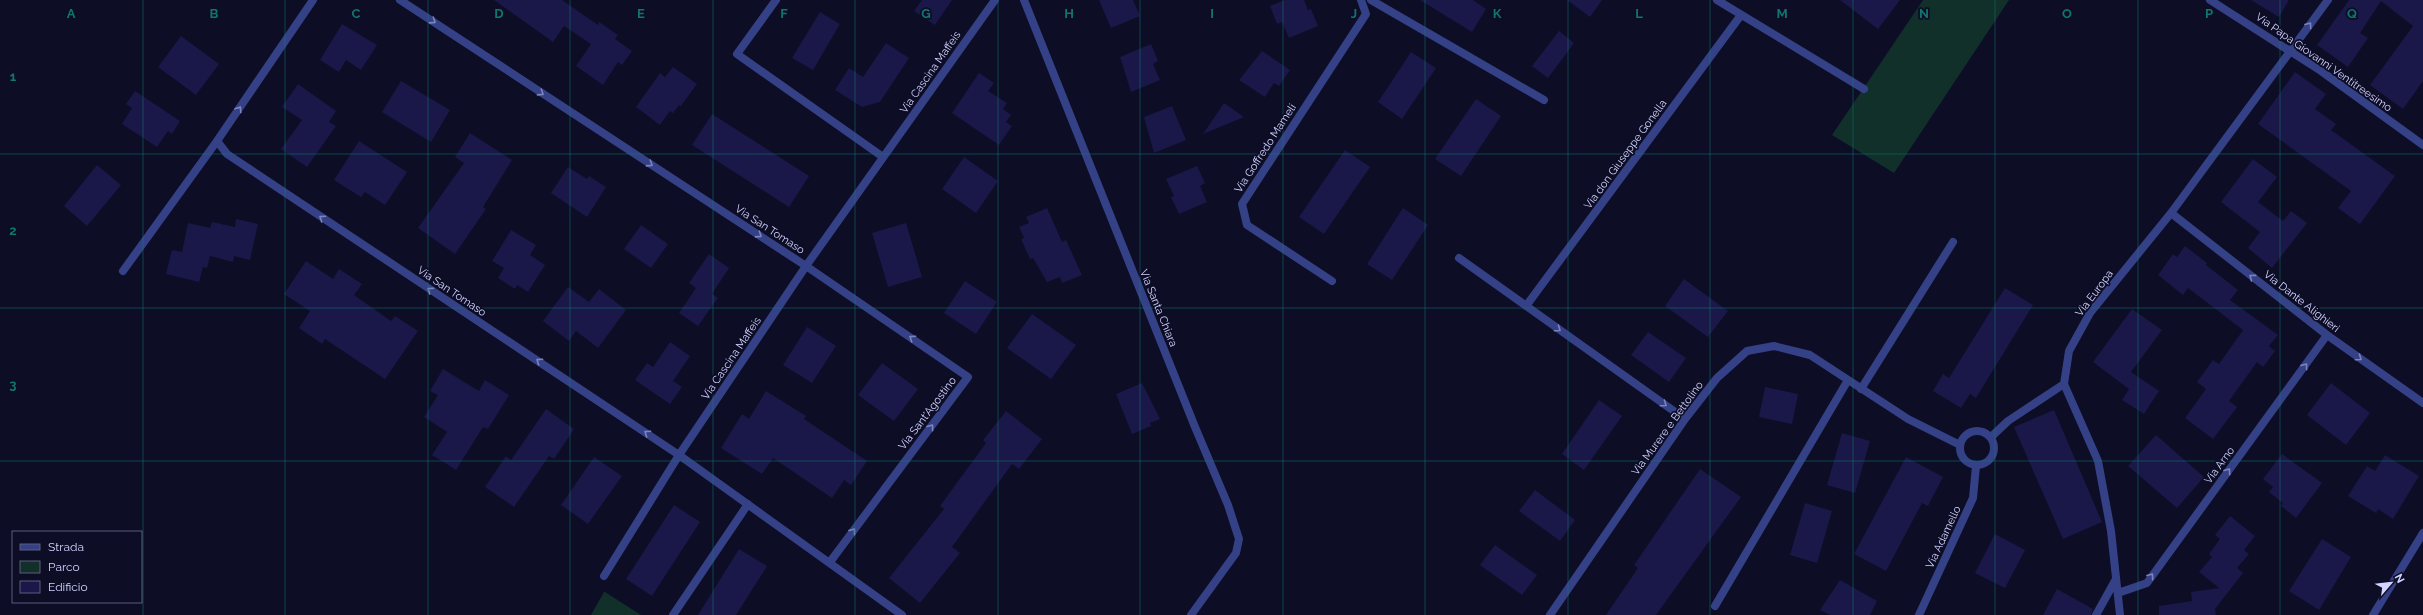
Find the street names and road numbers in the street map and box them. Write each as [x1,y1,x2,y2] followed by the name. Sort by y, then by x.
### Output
[2253,10,2395,115] street label: Via Papa Giovanni Ventitreesimo
[897,29,964,116] street label: Via Cascina Maffeis
[1581,97,1669,211] street label: Via don Giuseppe Gonella
[1232,101,1299,195] street label: Via Goffredo Mameli
[733,202,807,257] street label: Via San Tomaso
[415,264,489,319] street label: Via San Tomaso
[1137,268,1180,349] street label: Via Santa Chiara
[2073,268,2116,319] street label: Via Europa
[2261,268,2342,335] street label: Via Dante Alighieri
[699,314,764,402] street label: Via Cascina Maffeis
[896,374,959,452] street label: Via Sant'Agostino
[1629,378,1706,478] street label: Via Murere e Bettolino
[2202,444,2237,486] street label: Via Arno
[1923,503,1964,571] street label: Via Adamello

